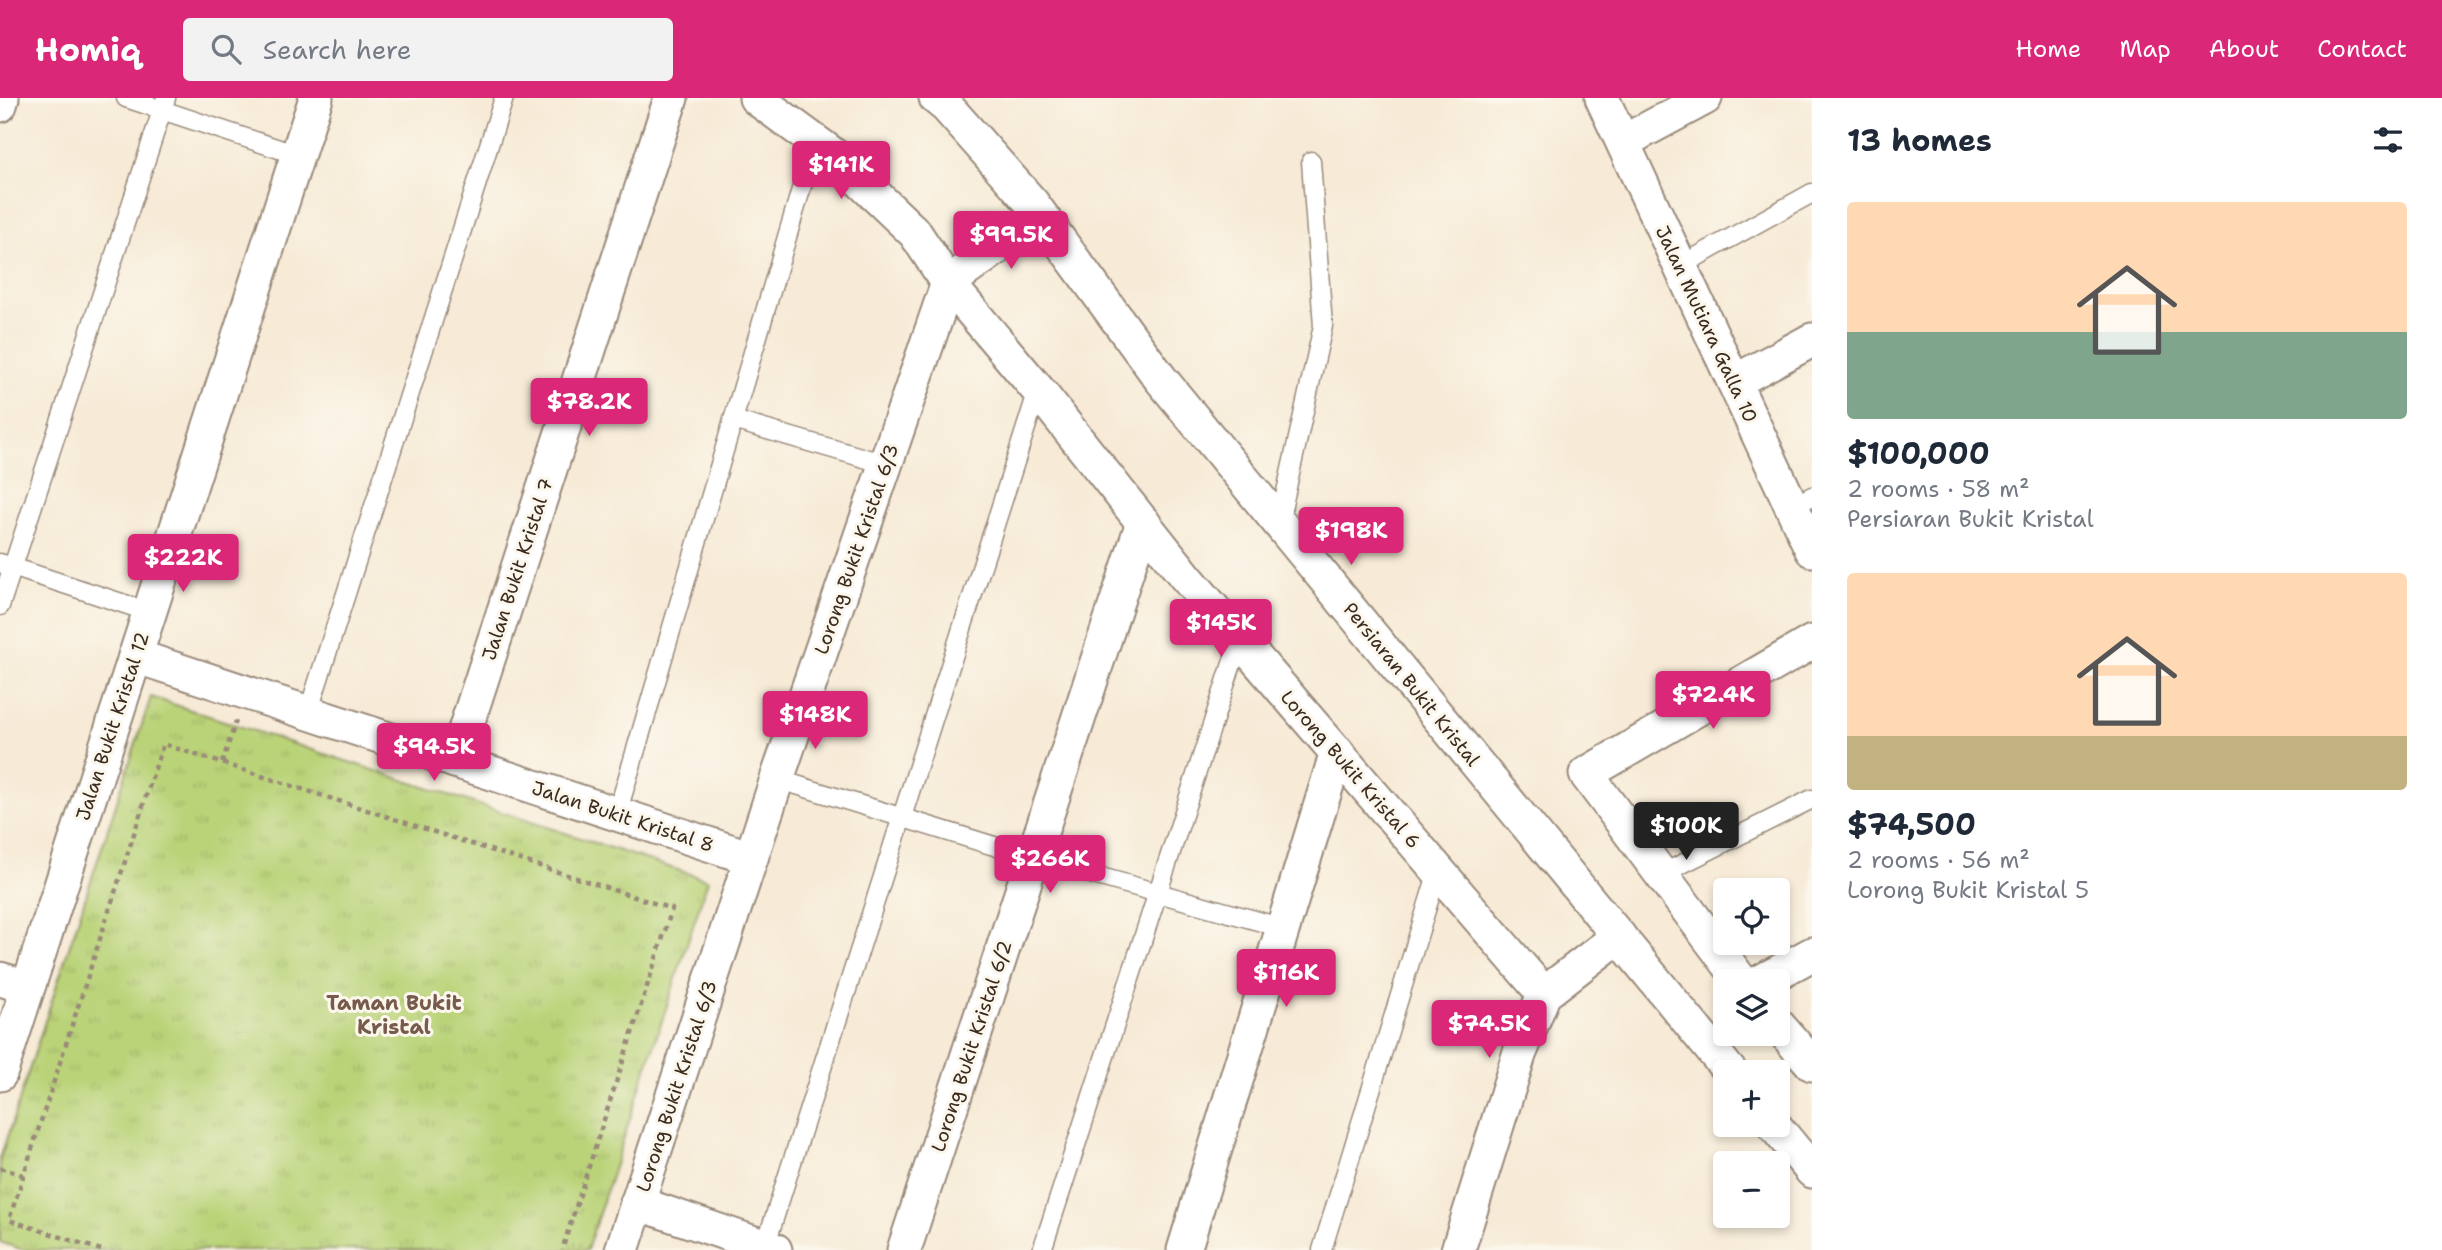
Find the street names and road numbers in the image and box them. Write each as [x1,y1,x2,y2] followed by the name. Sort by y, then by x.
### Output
[1650,222,1763,427] street label: Jalan Mutiara Galla 10
[809,441,904,658] street label: Lorong Bukit Kristal 6/3
[476,475,559,663] street label: Jalan Bukit Kristal 7
[1338,597,1486,772] street label: Persiaran Bukit Kristal
[70,629,155,824] street label: Jalan Bukit Kristal 12
[1275,685,1426,854] street label: Lorong Bukit Kristal 6
[529,775,717,858] street label: Jalan Bukit Kristal 8
[925,937,1018,1155] street label: Lorong Bukit Kristal 6/2
[630,977,723,1195] street label: Lorong Bukit Kristal 6/3

